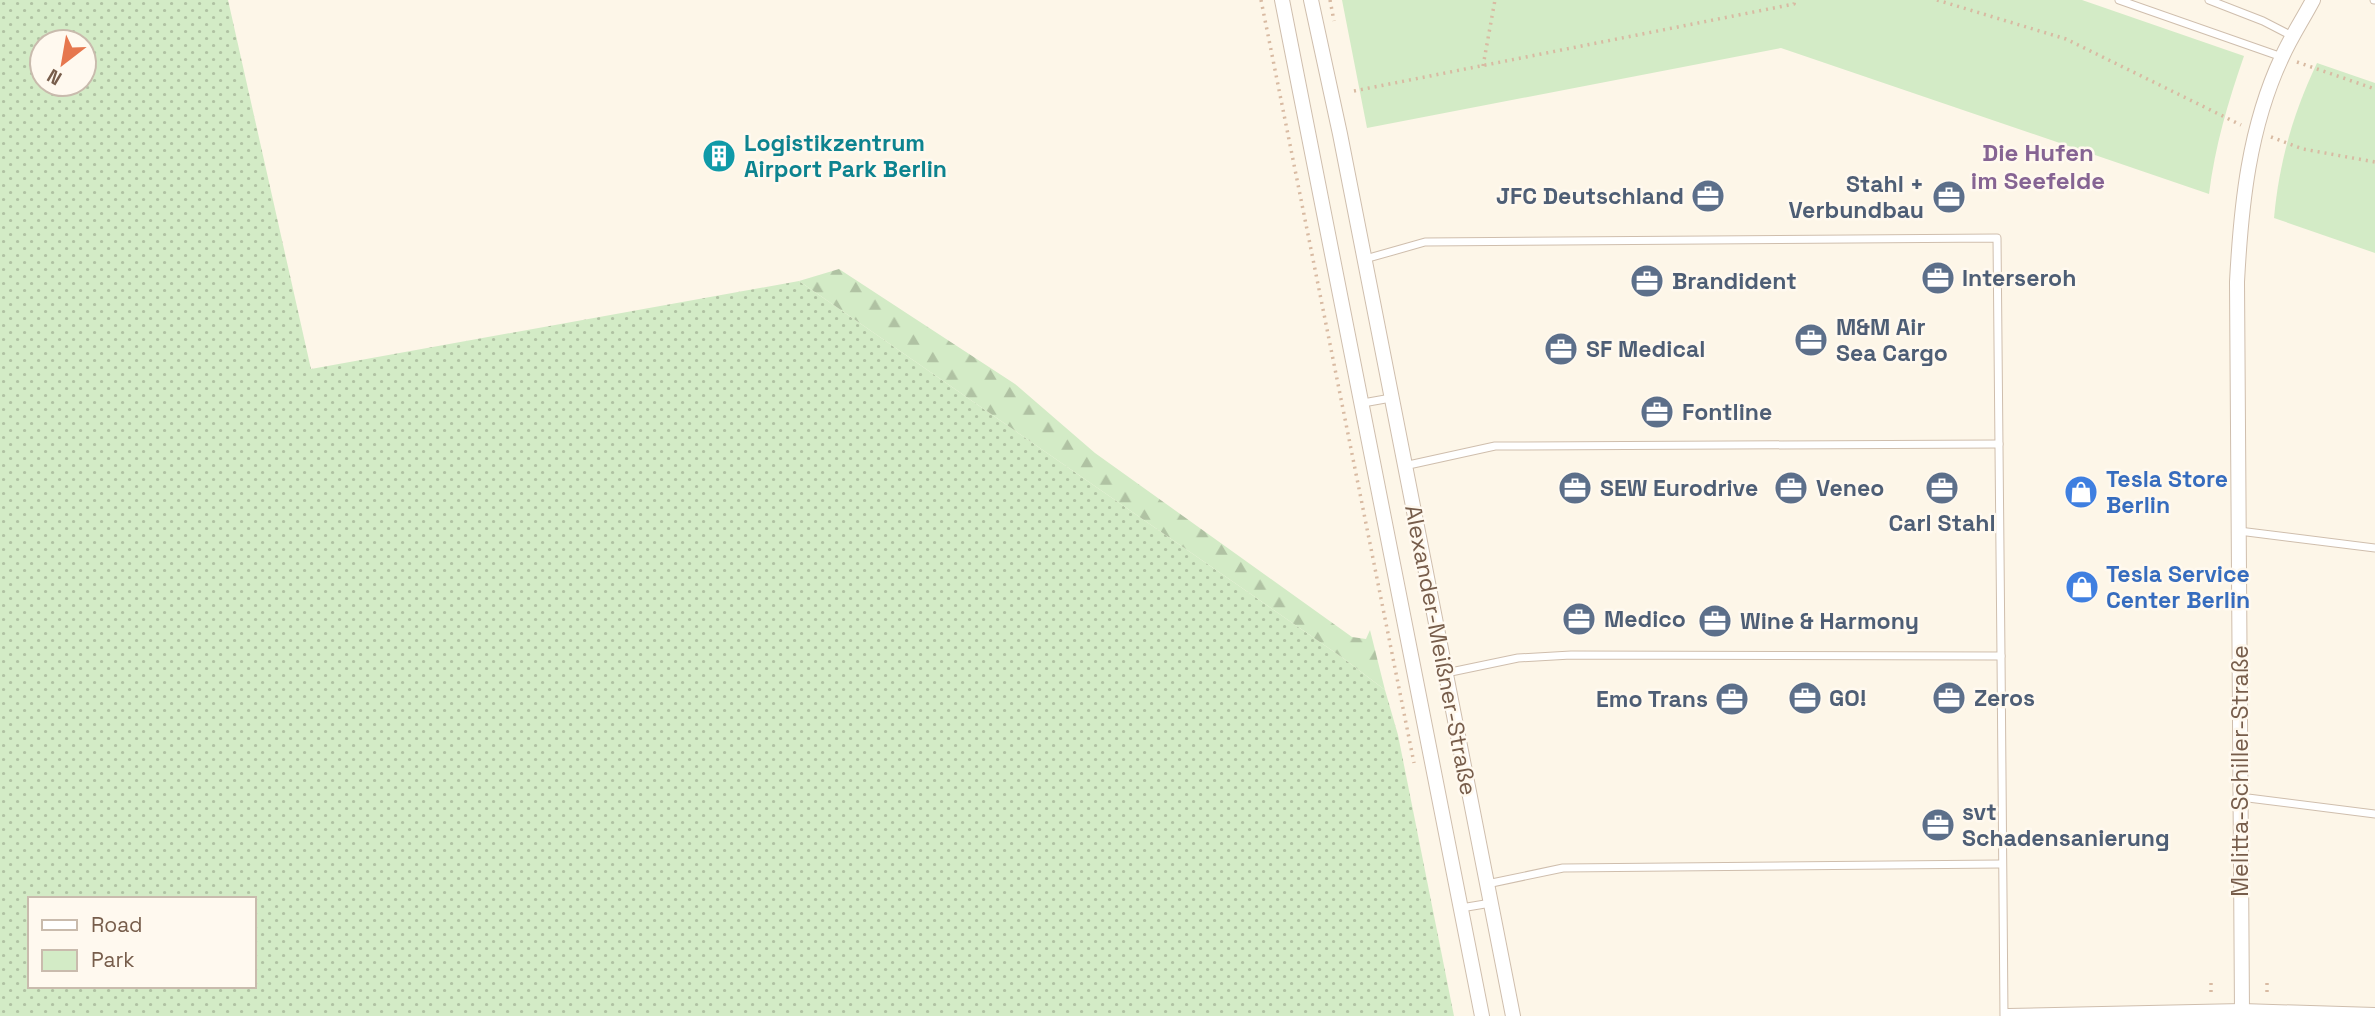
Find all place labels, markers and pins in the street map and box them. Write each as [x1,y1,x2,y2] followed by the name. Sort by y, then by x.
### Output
[744,128,947,184] place label: Logistikzentrum Airport Park Berlin
[700,137,738,175] building icon: Logistikzentrum Airport Park Berlin
[1789,169,1924,225] place label: Stahl + Verbundbau
[1689,177,1727,215] office icon: JFC Deutschland
[1930,178,1968,216] office icon: Stahl + Verbundbau
[1496,181,1684,211] place label: JFC Deutschland
[1919,259,1957,297] office icon: Interseroh
[1628,262,1666,300] office icon: Brandident
[1962,263,2076,293] place label: Interseroh
[1672,266,1797,296] place label: Brandident
[1836,312,1948,368] place label: M&M Air Sea Cargo
[1792,321,1830,359] office icon: M&M Air Sea Cargo
[1542,330,1580,368] office icon: SF Medical
[1586,334,1705,364] place label: SF Medical
[1638,393,1676,431] office icon: Fontline
[1682,397,1772,427] place label: Fontline
[2106,464,2228,520] place label: Tesla Store Berlin
[1556,469,1594,507] office icon: SEW Eurodrive
[1772,469,1810,507] office icon: Veneo
[1923,469,1961,507] office icon: Carl Stahl
[1600,473,1758,503] place label: SEW Eurodrive
[1816,473,1884,503] place label: Veneo
[2062,473,2100,511] shop icon: Tesla Store Berlin
[1888,508,1996,538] place label: Carl Stahl
[2106,559,2250,615] place label: Tesla Service Center Berlin
[2063,568,2101,606] shop icon: Tesla Service Center Berlin
[1560,600,1598,638] office icon: Medico
[1696,602,1734,640] office icon: Wine & Harmony
[1604,604,1686,634] place label: Medico
[1740,606,1919,636] place label: Wine & Harmony
[1786,679,1824,717] office icon: GO!
[1930,679,1968,717] office icon: Zeros
[1713,680,1751,718] office icon: Emo Trans
[1829,683,1867,713] place label: GO!
[1974,683,2035,713] place label: Zeros
[1596,684,1708,714] place label: Emo Trans
[1962,797,2170,853] place label: svt Schadensanierung
[1919,806,1957,844] office icon: svt Schadensanierung

